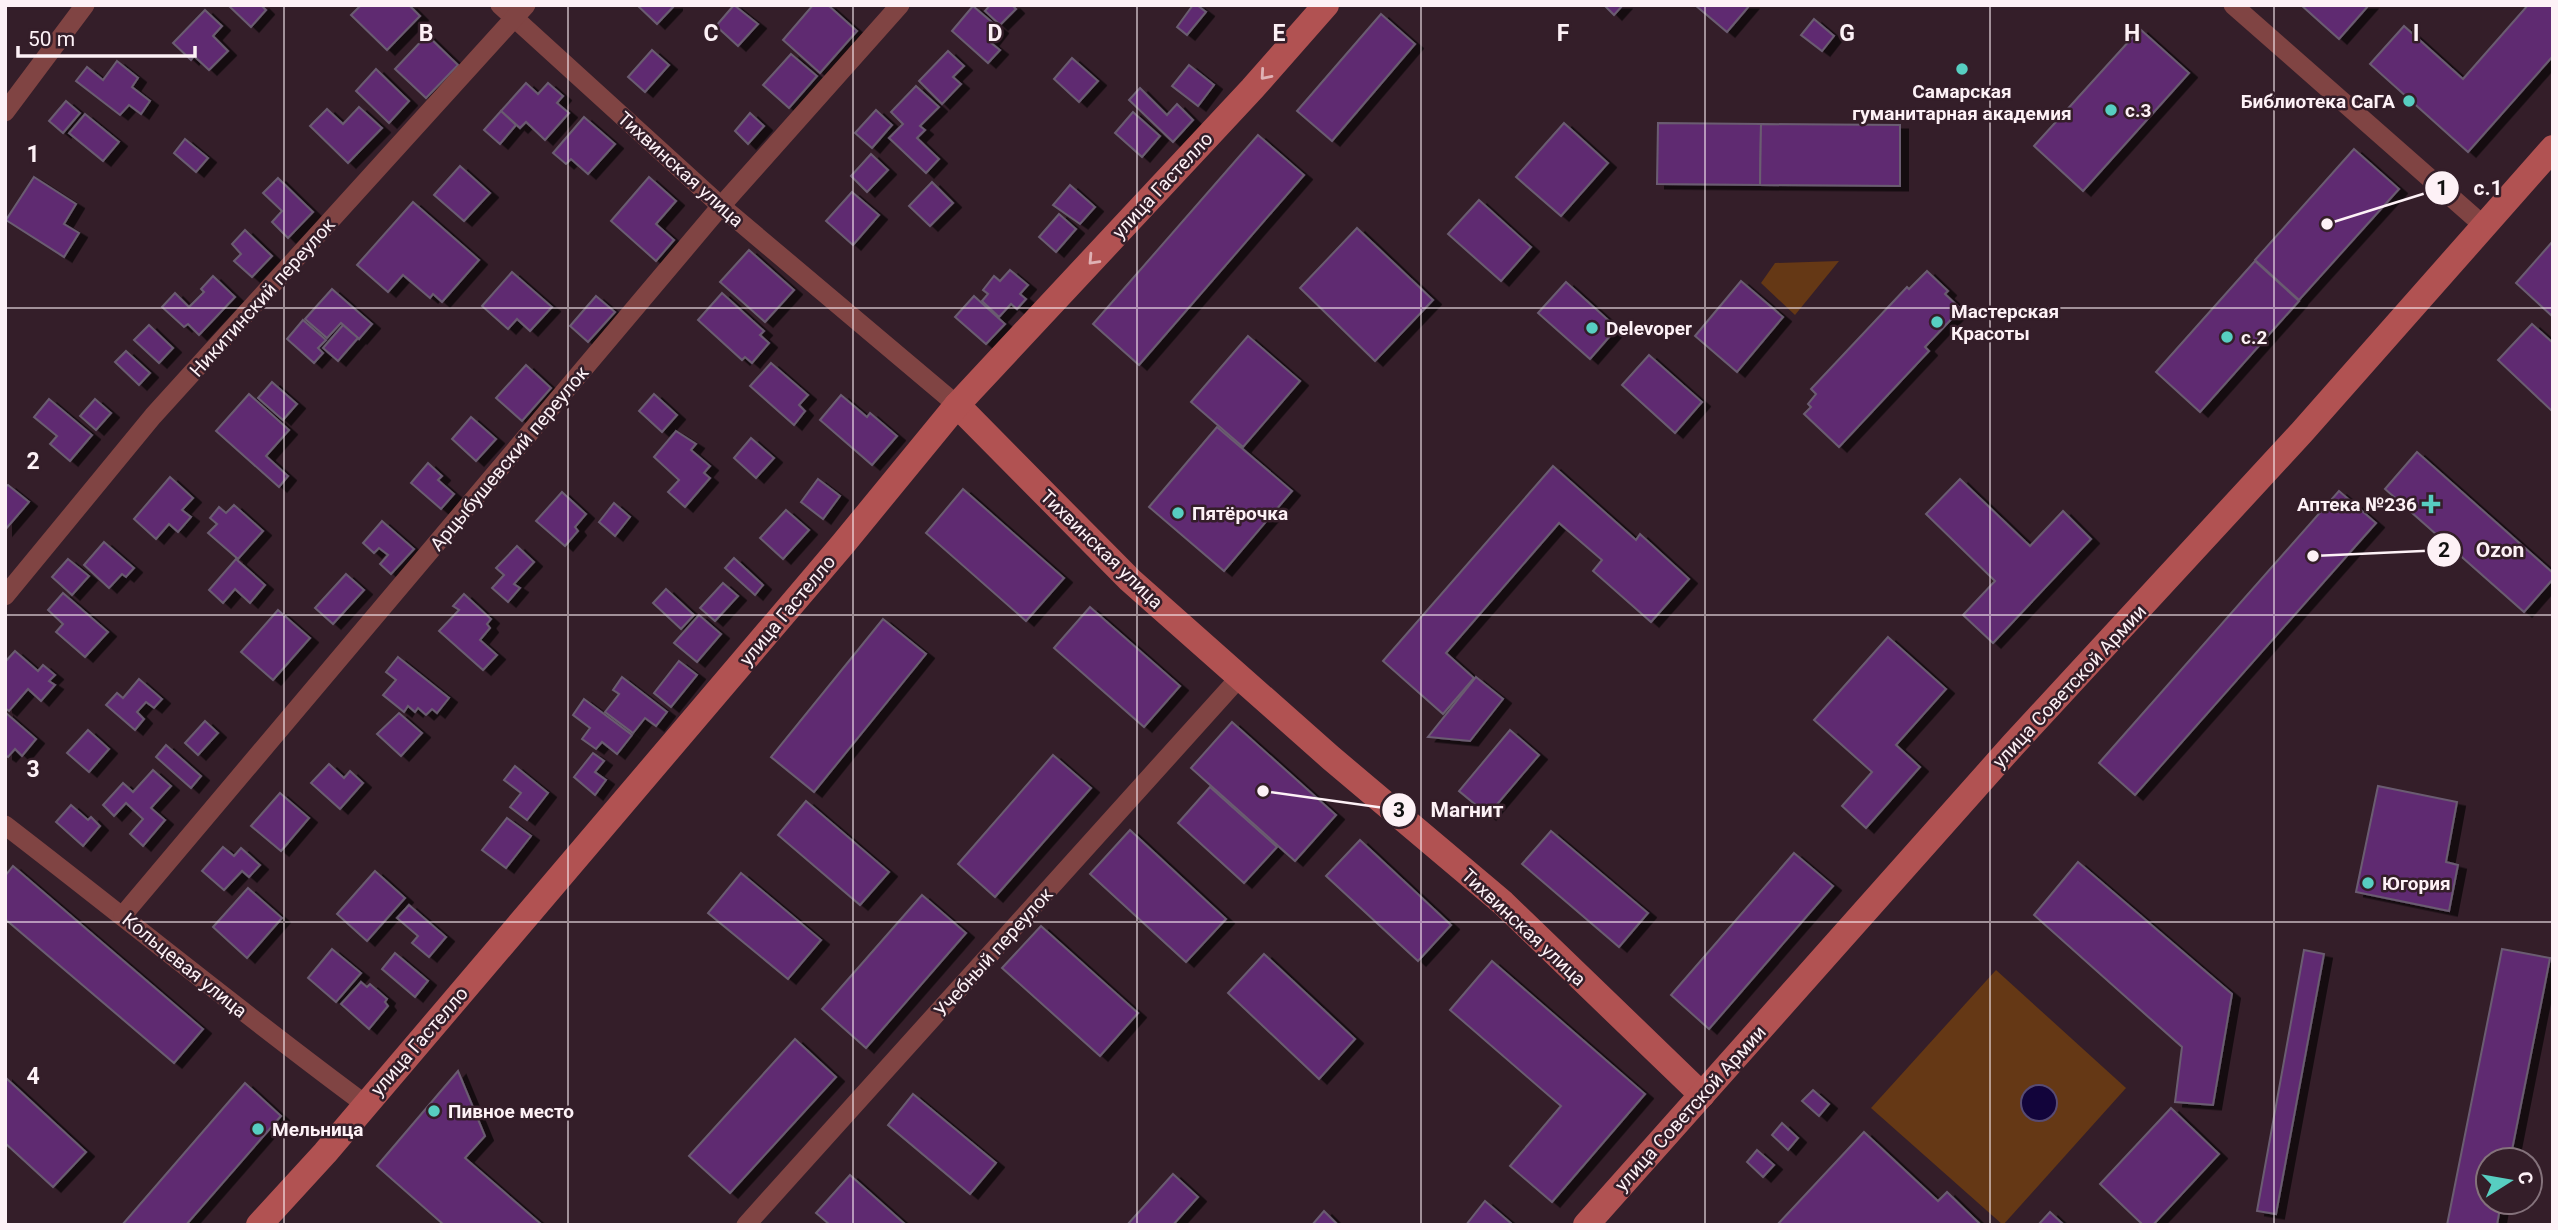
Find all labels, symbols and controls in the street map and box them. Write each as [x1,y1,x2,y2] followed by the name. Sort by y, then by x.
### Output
[18,14,194,58] scale bar
[419,20,433,47] text: B
[703,20,719,47] text: C
[988,20,1002,47] text: D
[1273,20,1286,47] text: E
[1557,20,1570,47] text: F
[1839,20,1855,47] text: G
[2124,20,2140,47] text: H
[2413,20,2419,47] text: I
[28,27,75,51] text: 50 m
[1954,61,1970,77] marker: Самарская гуманитарная академия
[1261,67,1273,80] one-way arrow
[1852,80,2072,125] place label: Самарская гуманитарная академия
[2241,90,2395,113] place label: Библиотека СаГА
[2401,93,2417,109] marker: Библиотека СаГА
[2125,99,2151,122] place label: с.3
[2103,102,2119,118] marker: с.3
[613,107,748,232] street label: Тихвинская улица
[1107,127,1218,243] street label: улица Гастелло
[26,141,40,168] text: 1
[2425,167,2517,209] callout: с.1
[2436,176,2448,200] text: 1
[2473,176,2503,200] text: с.1
[185,213,340,382] street label: Никитинский переулок
[1089,252,1102,265] one-way arrow
[1951,300,2059,345] place label: Мастерская Красоты
[1929,314,1945,330] marker: Мастерская Красоты
[1606,317,1692,340] place label: Delevoper
[1584,320,1600,336] marker: Delevoper
[2241,326,2267,349] place label: с.2
[2219,329,2235,345] marker: с.2
[425,361,594,555] street label: Арцыбушевский переулок
[26,448,40,475] text: 2
[1036,485,1168,614] street label: Тихвинская улица
[2297,493,2417,516] place label: Аптека №236
[2423,496,2439,512] marker: Аптека №236
[1192,502,1288,525] place label: Пятёрочка
[1170,505,1186,521] marker: Пятёрочка
[2426,529,2538,571] callout: Ozon
[2438,538,2450,562] text: 2
[2476,538,2524,562] text: Ozon
[735,550,840,670] street label: улица Гастелло
[1988,600,2151,773] street label: улица Советской Армии
[26,756,40,783] text: 3
[1382,789,1518,831] callout: Магнит
[1393,798,1405,822] text: 3
[1431,798,1504,822] text: Магнит
[1457,864,1591,991] street label: Тихвинская улица
[2382,872,2451,895] place label: Югория
[2360,875,2376,891] marker: Югория
[929,882,1058,1022] street label: Учебный переулок
[118,908,252,1023] street label: Кольцевая улица
[366,982,473,1101] street label: улица Гастелло
[1610,1021,1771,1196] street label: улица Советской Армии
[26,1063,40,1090] text: 4
[448,1100,574,1123] place label: Пивное место
[426,1103,442,1119] marker: Пивное место
[272,1118,364,1141] place label: Мельница
[250,1121,266,1137] marker: Мельница
[2474,1146,2544,1216] north arrow
[2513,1170,2538,1186] text: С

